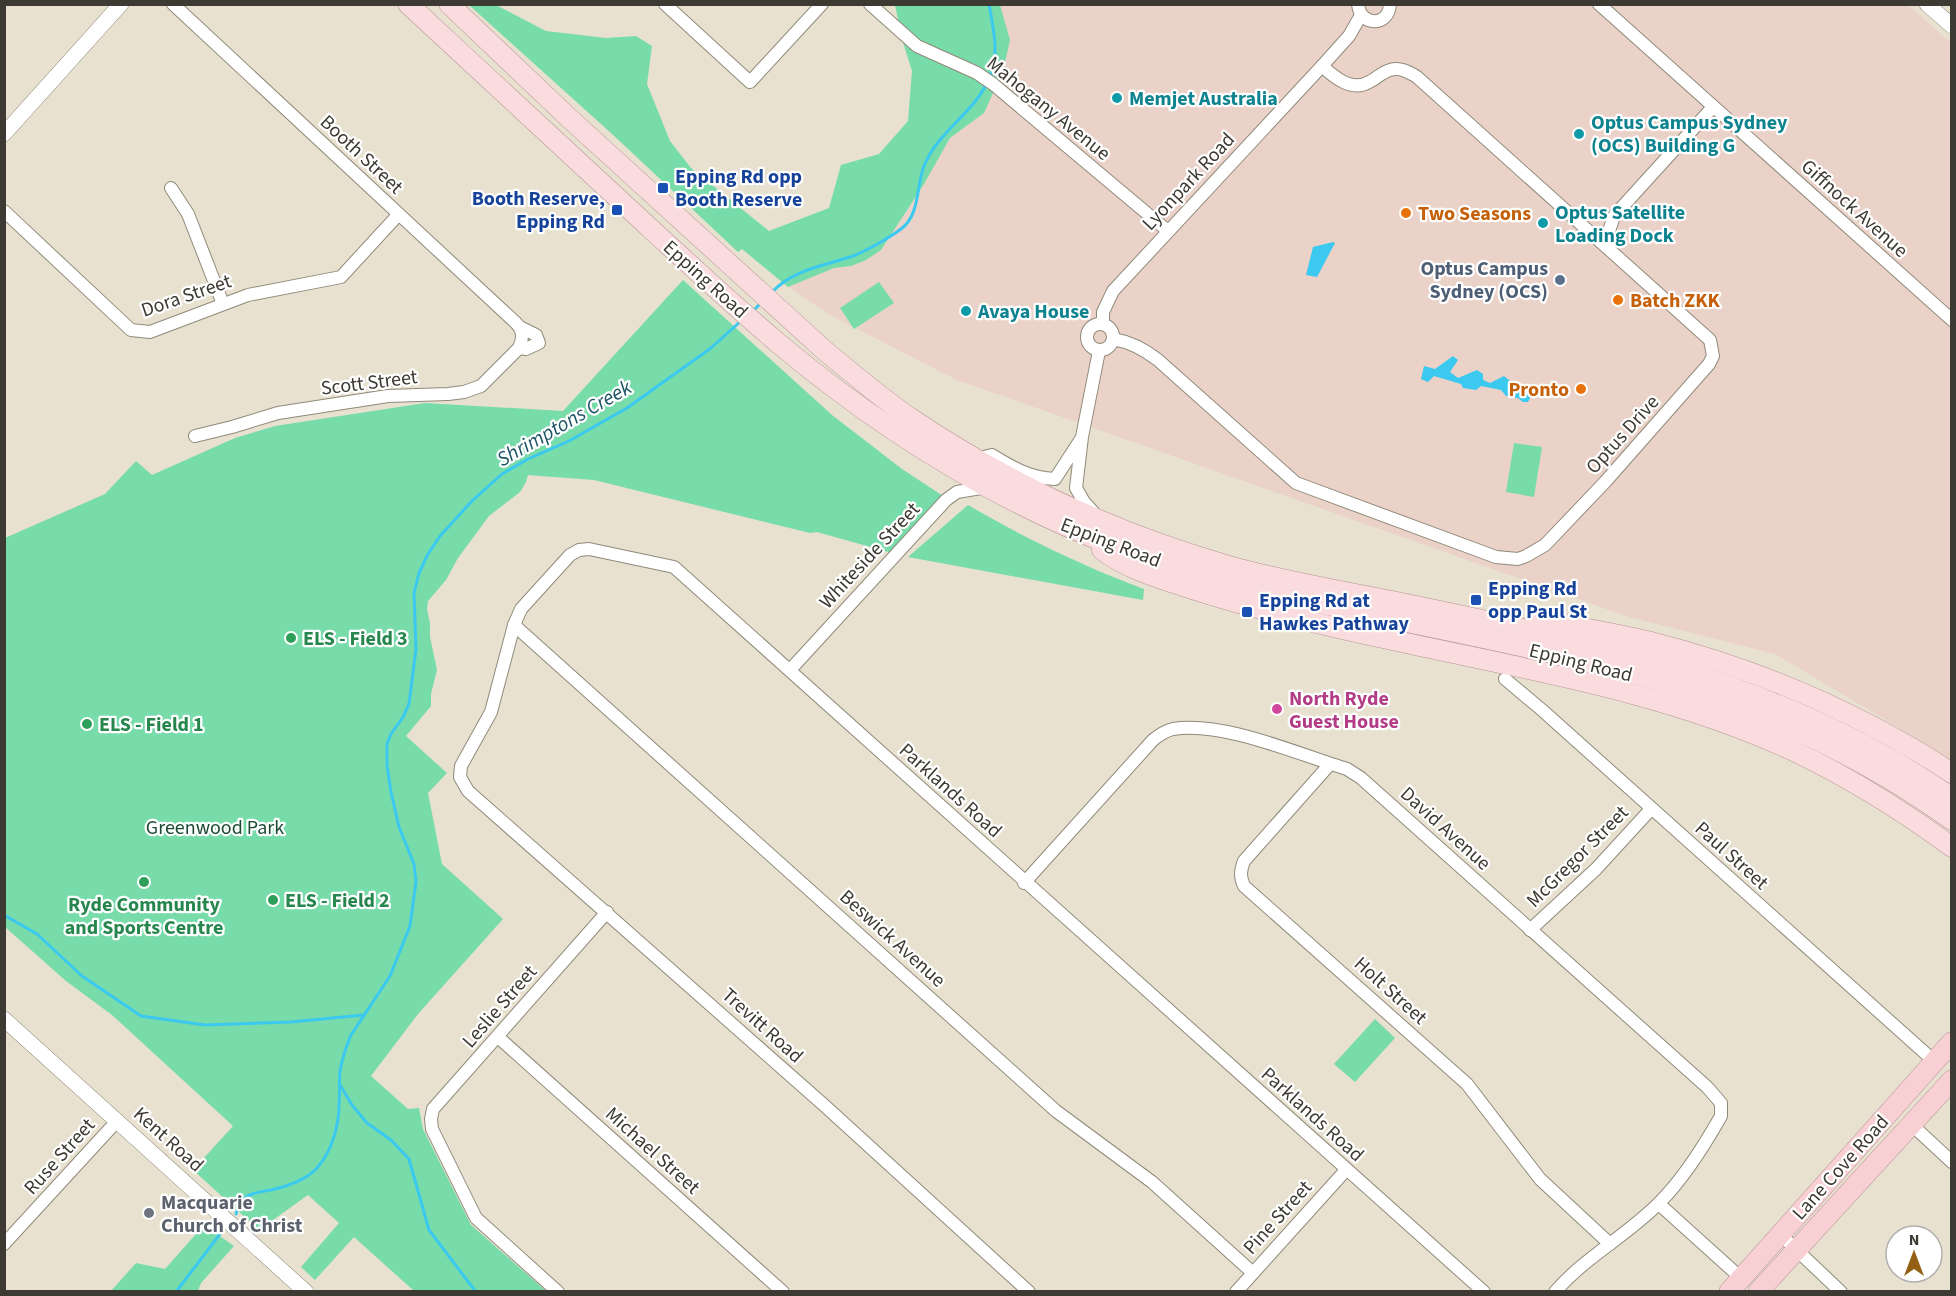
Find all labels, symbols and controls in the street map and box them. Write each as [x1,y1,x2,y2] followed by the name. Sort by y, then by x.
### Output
[980,50,1116,168] street label: Mahogany Avenue
[1129,85,1278,113] place label: Memjet Australia
[1110,91,1124,105] marker: Memjet Australia
[313,109,409,201] street label: Booth Street
[1591,109,1788,160] place label: Optus Campus Sydney (OCS) Building G
[1136,127,1241,237] street label: Lyonpark Road
[1572,127,1586,141] marker: Optus Campus Sydney (OCS) Building G
[1795,153,1914,264] street label: Giffnock Avenue
[675,163,802,214] place label: Epping Rd opp Booth Reserve
[656,181,670,195] marker: Epping Rd opp Booth Reserve
[472,185,605,236] place label: Booth Reserve, Epping Rd
[1555,199,1685,250] place label: Optus Satellite Loading Dock
[1418,200,1531,228] place label: Two Seasons
[610,203,624,217] marker: Booth Reserve, Epping Rd
[1399,206,1413,220] marker: Two Seasons
[1536,216,1550,230] marker: Optus Satellite Loading Dock
[657,234,754,325] street label: Epping Road
[1421,255,1548,306] place label: Optus Campus Sydney (OCS)
[137,267,235,324] street label: Dora Street
[1553,273,1567,287] marker: Optus Campus Sydney (OCS)
[1630,287,1720,315] place label: Batch ZKK
[1611,293,1625,307] marker: Batch ZKK
[977,298,1089,326] place label: Avaya House
[959,304,973,318] marker: Avaya House
[319,363,419,403] street label: Scott Street
[491,372,638,474] water label: Shrimptons Creek
[1508,376,1569,404] place label: Pronto
[1574,382,1588,396] marker: Pronto
[1580,389,1666,480] street label: Optus Drive
[813,496,927,615] street label: Whiteside Street
[1056,511,1165,575] street label: Epping Road
[1488,575,1587,626] place label: Epping Rd opp Paul St
[1259,587,1410,638] place label: Epping Rd at Hawkes Pathway
[1469,593,1483,607] marker: Epping Rd opp Paul St
[1240,605,1254,619] marker: Epping Rd at Hawkes Pathway
[303,625,408,653] place label: ELS - Field 3
[284,631,298,645] marker: ELS - Field 3
[1526,637,1635,689] street label: Epping Road
[1289,685,1399,736] place label: North Ryde Guest House
[1270,702,1284,716] marker: North Ryde Guest House
[99,711,204,739] place label: ELS - Field 1
[80,717,94,731] marker: ELS - Field 1
[893,737,1008,845] street label: Parklands Road
[1394,780,1497,877] street label: David Avenue
[1520,799,1635,914] street label: McGregor Street
[146,814,284,842] park label: Greenwood Park
[1688,815,1775,897] street label: Paul Street
[137,875,151,889] marker: Ryde Community and Sports Centre
[833,883,952,994] street label: Beswick Avenue
[285,887,390,915] place label: ELS - Field 2
[65,891,223,942] place label: Ryde Community and Sports Centre
[266,893,280,907] marker: ELS - Field 2
[1348,950,1433,1031] street label: Holt Street
[456,959,544,1054] street label: Leslie Street
[715,982,809,1070] street label: Trevitt Road
[1255,1061,1370,1169] street label: Parklands Road
[127,1101,210,1179] street label: Kent Road
[599,1101,706,1201] street label: Michael Street
[1786,1109,1896,1226] street label: Lane Cove Road
[18,1112,102,1201] street label: Ruse Street
[1237,1174,1319,1261] street label: Pine Street
[161,1189,303,1240] place label: Macquarie Church of Christ
[142,1206,156,1220] marker: Macquarie Church of Christ
[1884,1224,1944,1284] north arrow
[1909,1229,1919,1251] text: N

